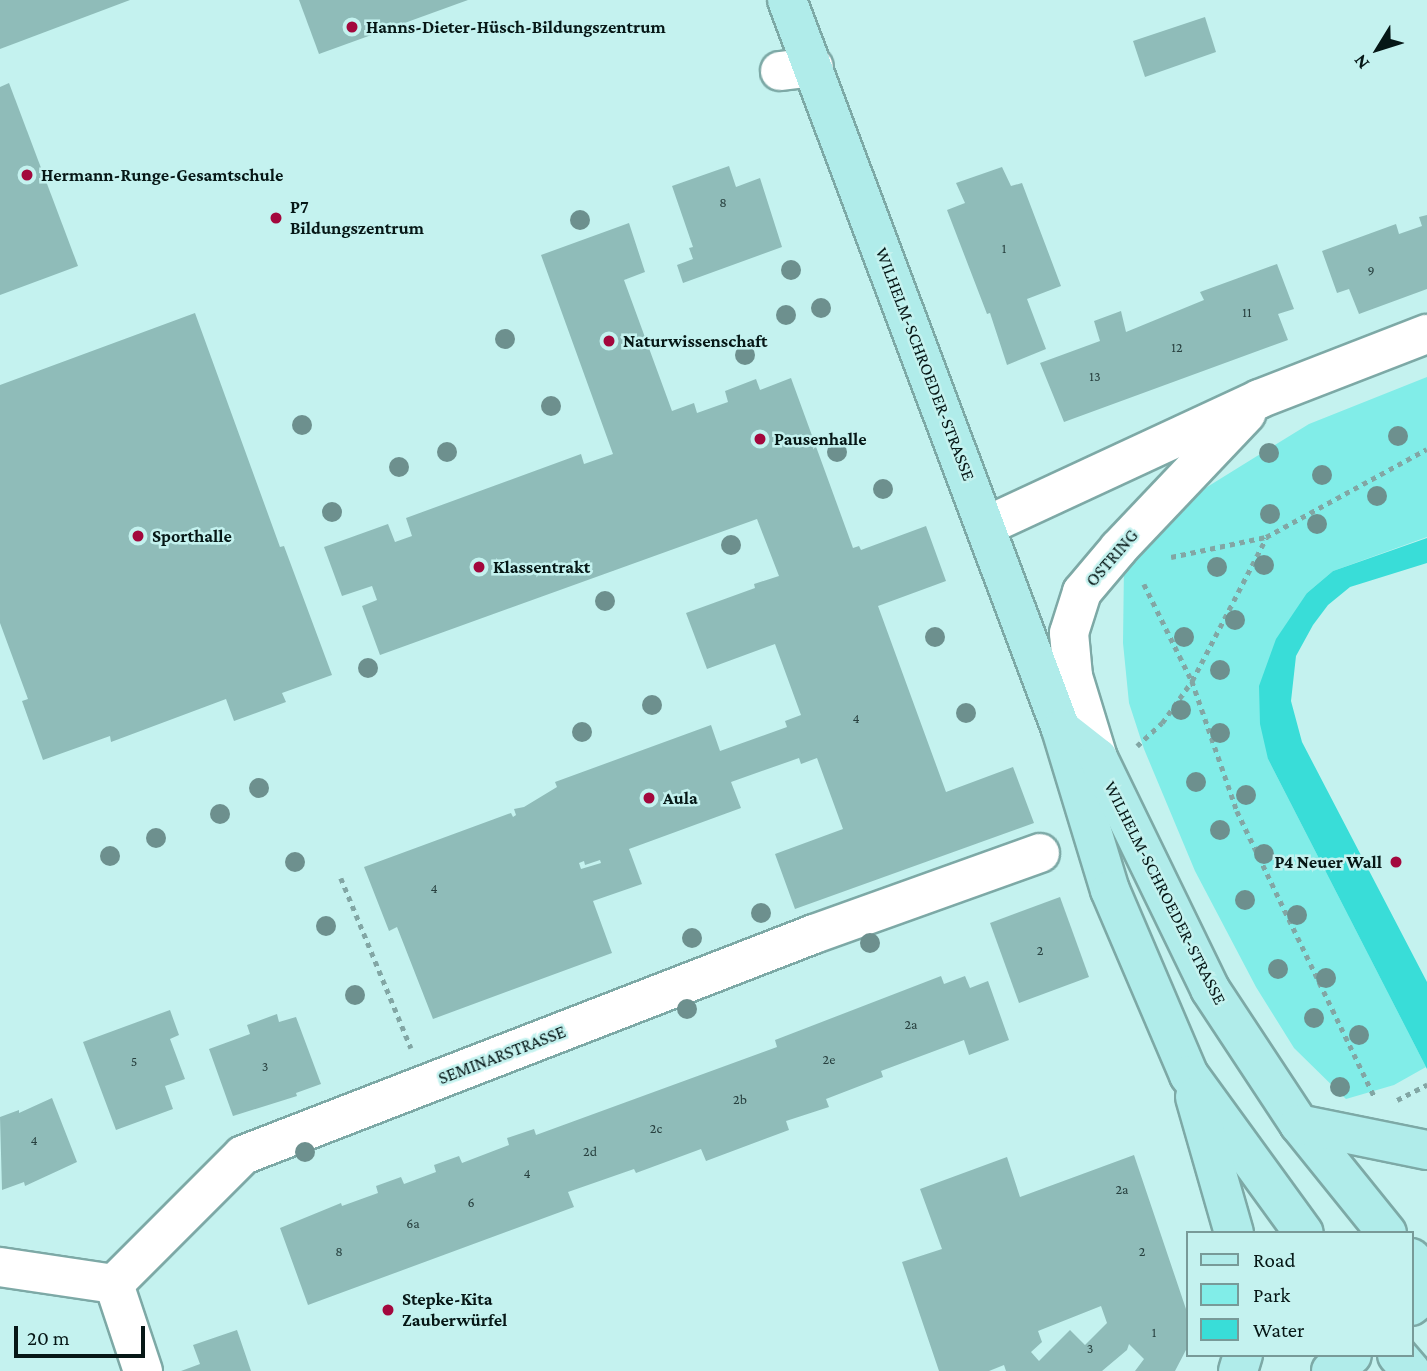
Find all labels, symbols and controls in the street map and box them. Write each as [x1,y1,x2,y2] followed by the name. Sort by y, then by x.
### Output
[1343,14,1413,84] north arrow
[366,16,666,38] place label: Hanns-Dieter-Hüsch-Bildungszentrum
[344,19,360,35] marker: Hanns-Dieter-Hüsch-Bildungszentrum
[1349,51,1373,74] text: N
[41,164,283,186] place label: Hermann-Runge-Gesamtschule
[19,167,35,183] marker: Hermann-Runge-Gesamtschule
[719,194,727,210] house number: 8
[290,197,424,240] place label: P7 Bildungszentrum
[268,210,284,226] marker: P7 Bildungszentrum
[1002,240,1006,256] house number: 1
[870,244,980,484] street label: WILHELM-SCHROEDER-STRASSE
[1367,262,1375,278] house number: 9
[1242,304,1252,320] house number: 11
[623,330,768,352] place label: Naturwissenschaft
[601,333,617,349] marker: Naturwissenschaft
[1171,339,1183,355] house number: 12
[1089,368,1101,384] house number: 13
[774,428,867,450] place label: Pausenhalle
[752,431,768,447] marker: Pausenhalle
[152,525,232,547] place label: Sporthalle
[1081,525,1143,591] street label: OSTRING
[130,528,146,544] marker: Sporthalle
[493,556,590,578] place label: Klassentrakt
[471,559,487,575] marker: Klassentrakt
[852,710,860,726] house number: 4
[1099,778,1231,1008] street label: WILHELM-SCHROEDER-STRASSE
[663,787,698,809] place label: Aula
[641,790,657,806] marker: Aula
[1275,851,1382,873] place label: P4 Neuer Wall
[1388,854,1404,870] marker: P4 Neuer Wall
[430,880,438,896] house number: 4
[1037,942,1043,958] house number: 2
[904,1016,918,1032] house number: 2a
[435,1021,569,1089] street label: SEMINARSTRASSE
[823,1051,835,1067] house number: 2e
[131,1053,137,1069] house number: 5
[262,1058,268,1074] house number: 3
[733,1091,747,1107] house number: 2b
[650,1120,662,1136] house number: 2c
[30,1132,38,1148] house number: 4
[583,1143,597,1159] house number: 2d
[523,1165,531,1181] house number: 4
[1115,1181,1129,1197] house number: 2a
[467,1194,475,1210] house number: 6
[406,1215,420,1231] house number: 6a
[1186,1231,1413,1357] legend
[335,1243,343,1259] house number: 8
[1139,1243,1145,1259] house number: 2
[1253,1248,1296,1272] text: Road
[1253,1283,1290,1307] text: Park
[402,1289,507,1332] place label: Stepke-Kita Zauberwürfel
[380,1302,396,1318] marker: Stepke-Kita Zauberwürfel
[18,1312,149,1356] scale bar
[1253,1318,1305,1342] text: Water
[1152,1324,1156,1340] house number: 1
[27,1326,70,1350] text: 20 m
[1087,1340,1093,1356] house number: 3

